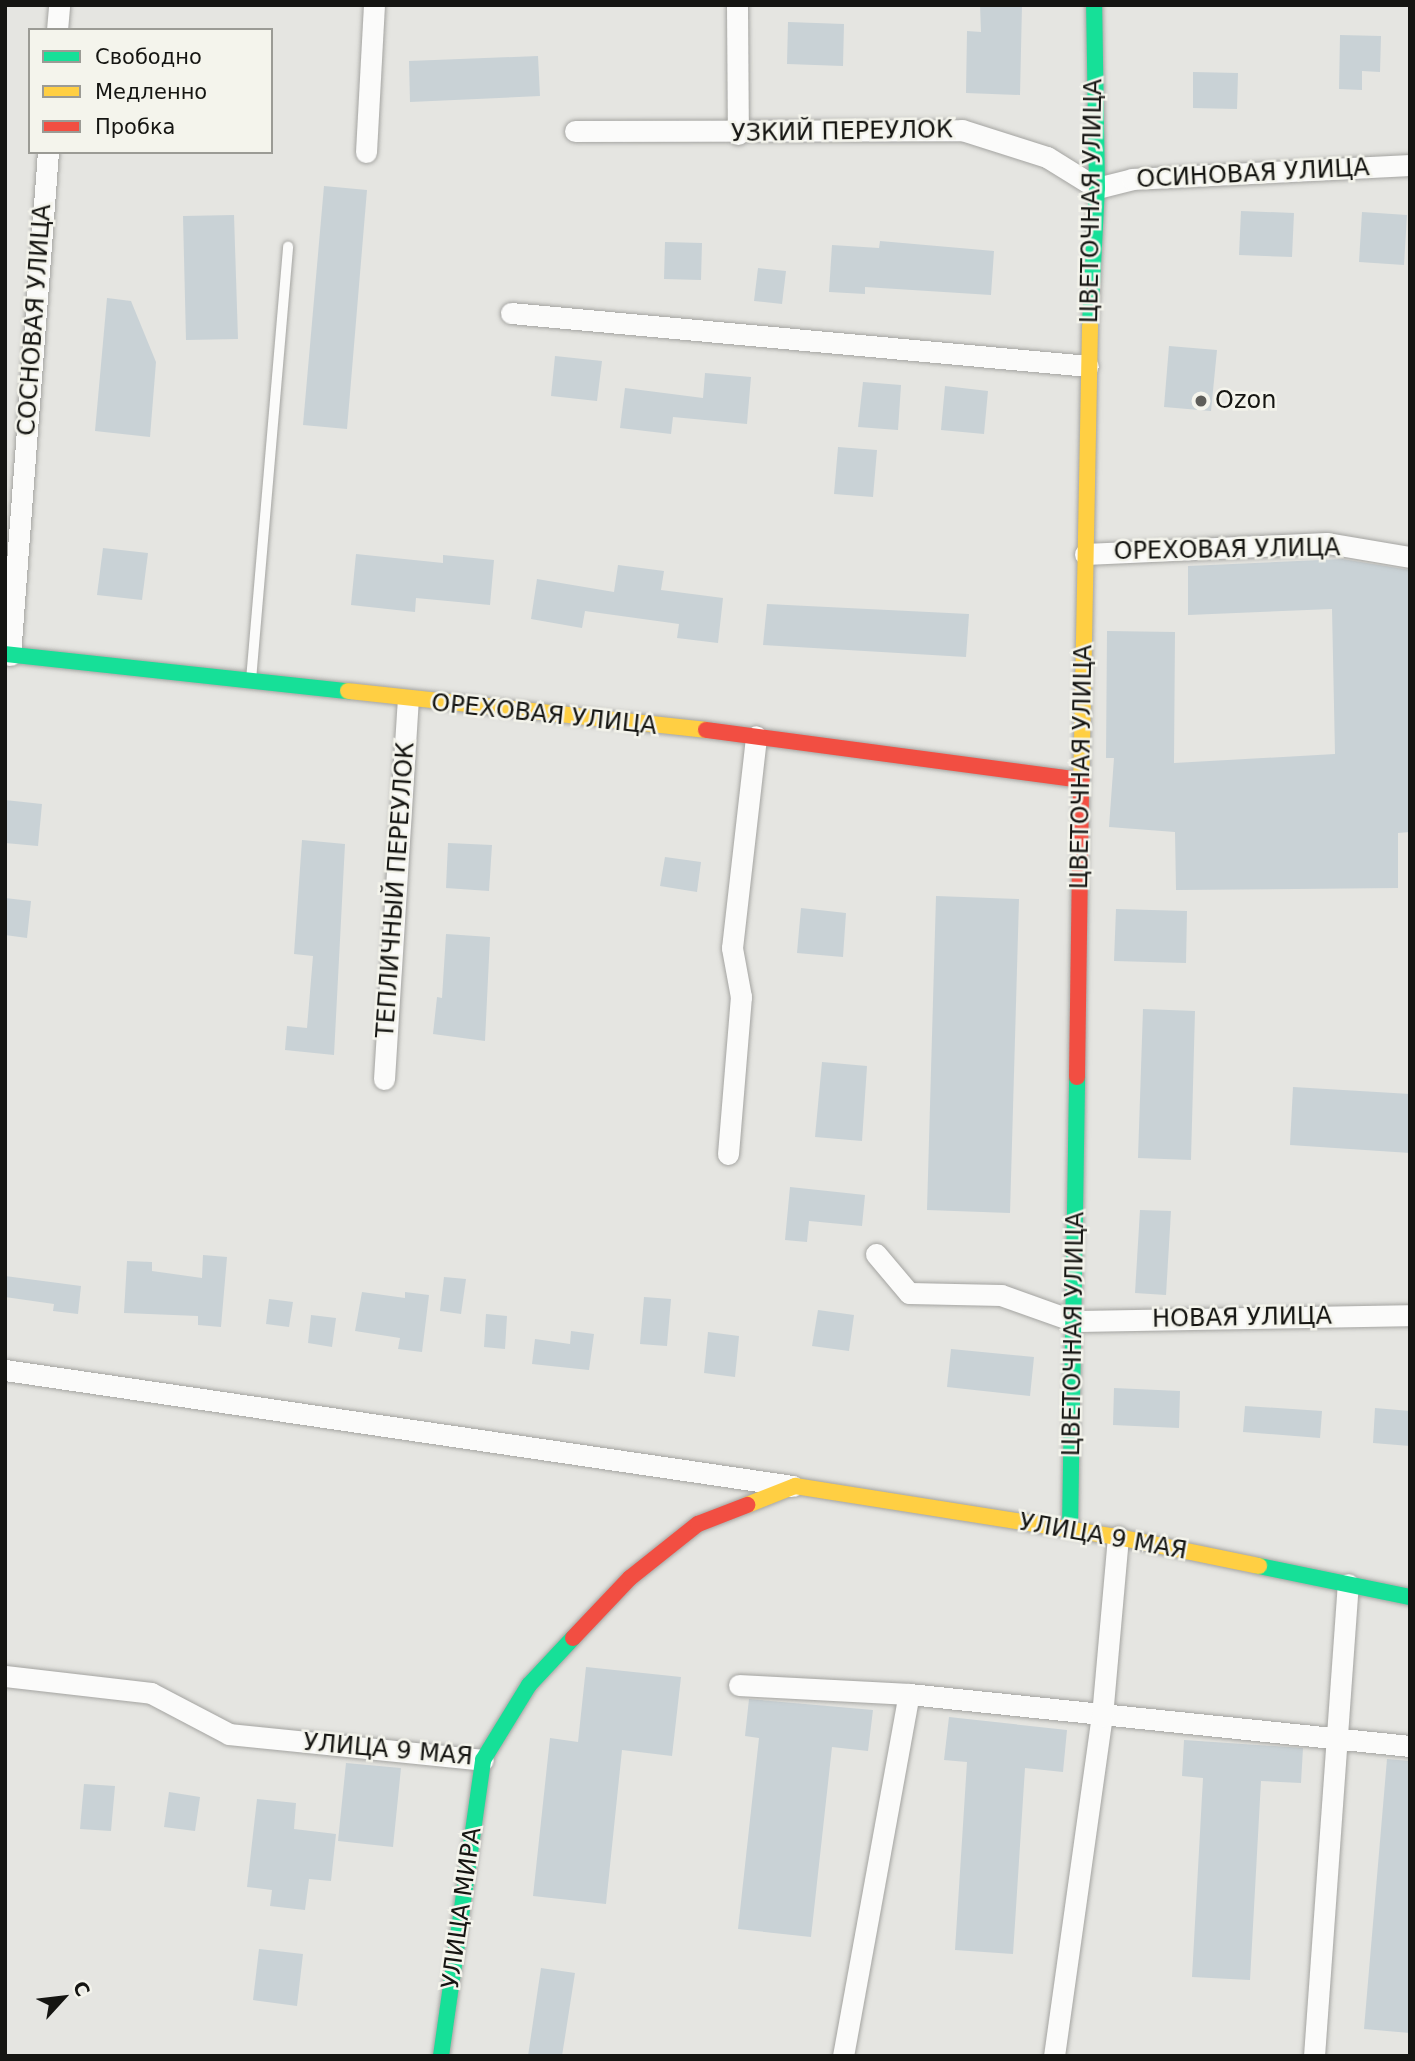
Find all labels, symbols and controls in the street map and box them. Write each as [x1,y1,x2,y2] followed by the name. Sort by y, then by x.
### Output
[28,28,273,154] legend
[95,45,202,69] text: Свободно
[1075,78,1109,324] street label: ЦВЕТОЧНАЯ УЛИЦА
[95,80,207,104] text: Медленно
[95,115,175,139] text: Пробка
[731,116,953,148] street label: УЗКИЙ ПЕРЕУЛОК
[1136,154,1370,194] street label: ОСИНОВАЯ УЛИЦА
[13,203,57,437] street label: СОСНОВАЯ УЛИЦА
[1215,387,1276,415] place label: Ozon
[1193,393,1209,409] marker: Ozon
[1113,534,1341,566] street label: ОРЕХОВАЯ УЛИЦА
[1065,644,1099,890] street label: ЦВЕТОЧНАЯ УЛИЦА
[430,689,658,741] street label: ОРЕХОВАЯ УЛИЦА
[371,741,421,1039] street label: ТЕПЛИЧНЫЙ ПЕРЕУЛОК
[1057,1211,1091,1457] street label: ЦВЕТОЧНАЯ УЛИЦА
[1152,1302,1332,1334] street label: НОВАЯ УЛИЦА
[1017,1508,1189,1566] street label: УЛИЦА 9 МАЯ
[302,1728,474,1772] street label: УЛИЦА 9 МАЯ
[436,1825,488,1991] street label: УЛИЦА МИРА
[28,1963,98,2033] north arrow
[69,1977,95,2000] text: С

